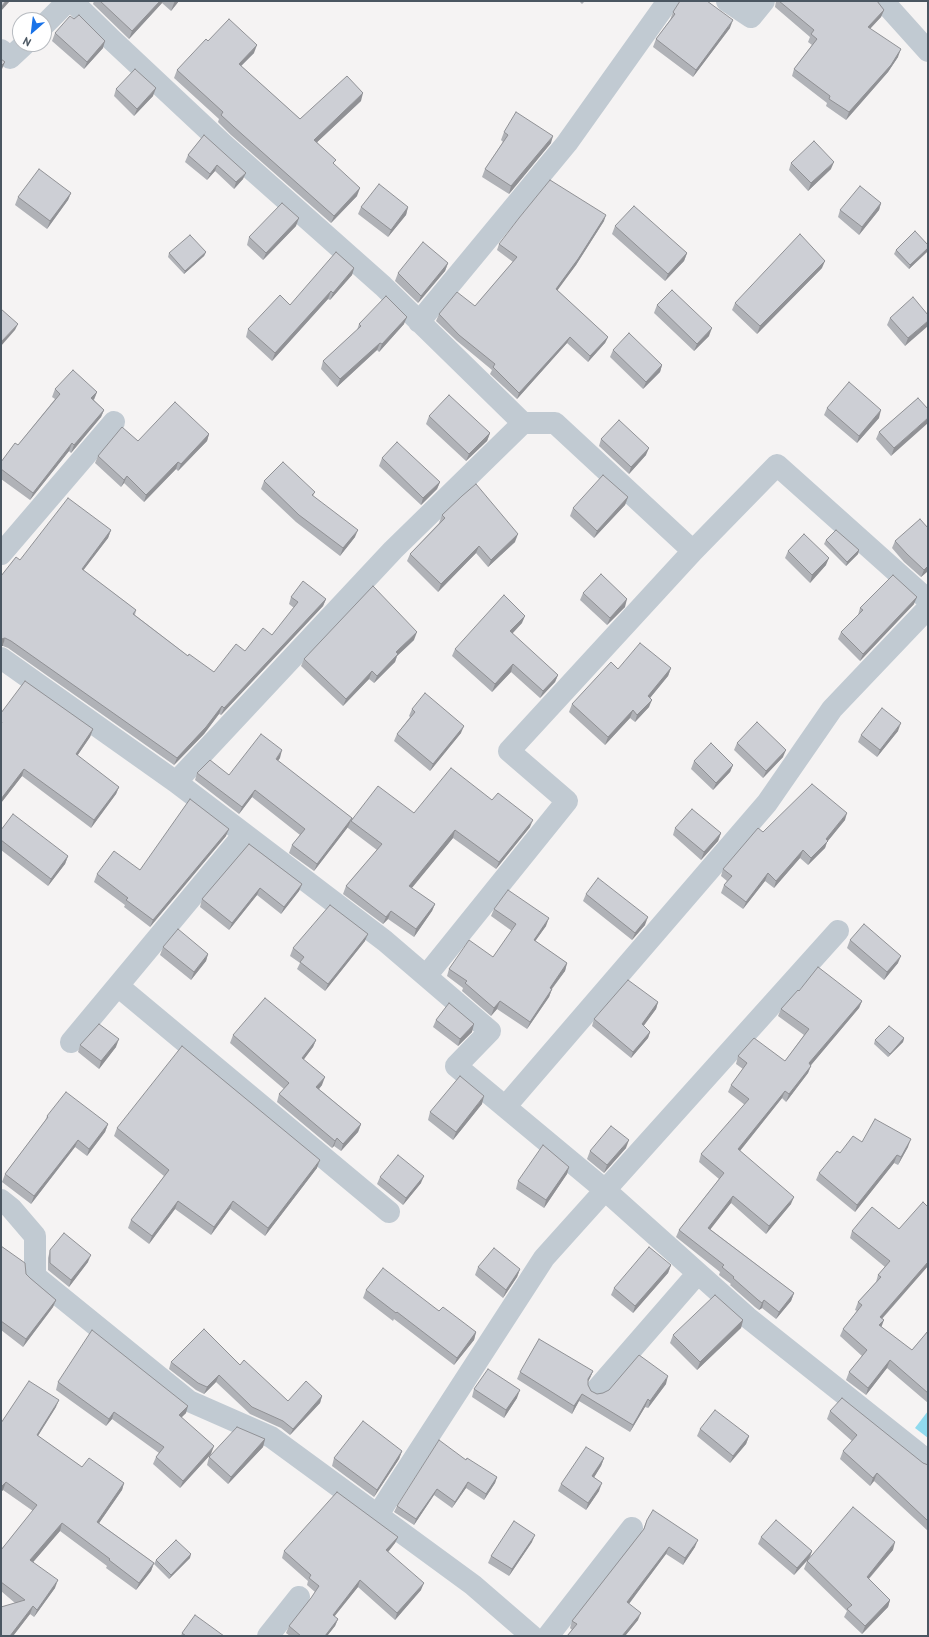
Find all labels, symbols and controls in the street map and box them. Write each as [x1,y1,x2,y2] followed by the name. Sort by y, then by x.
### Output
[12,12,52,52] north arrow
[20,34,33,50] text: N

